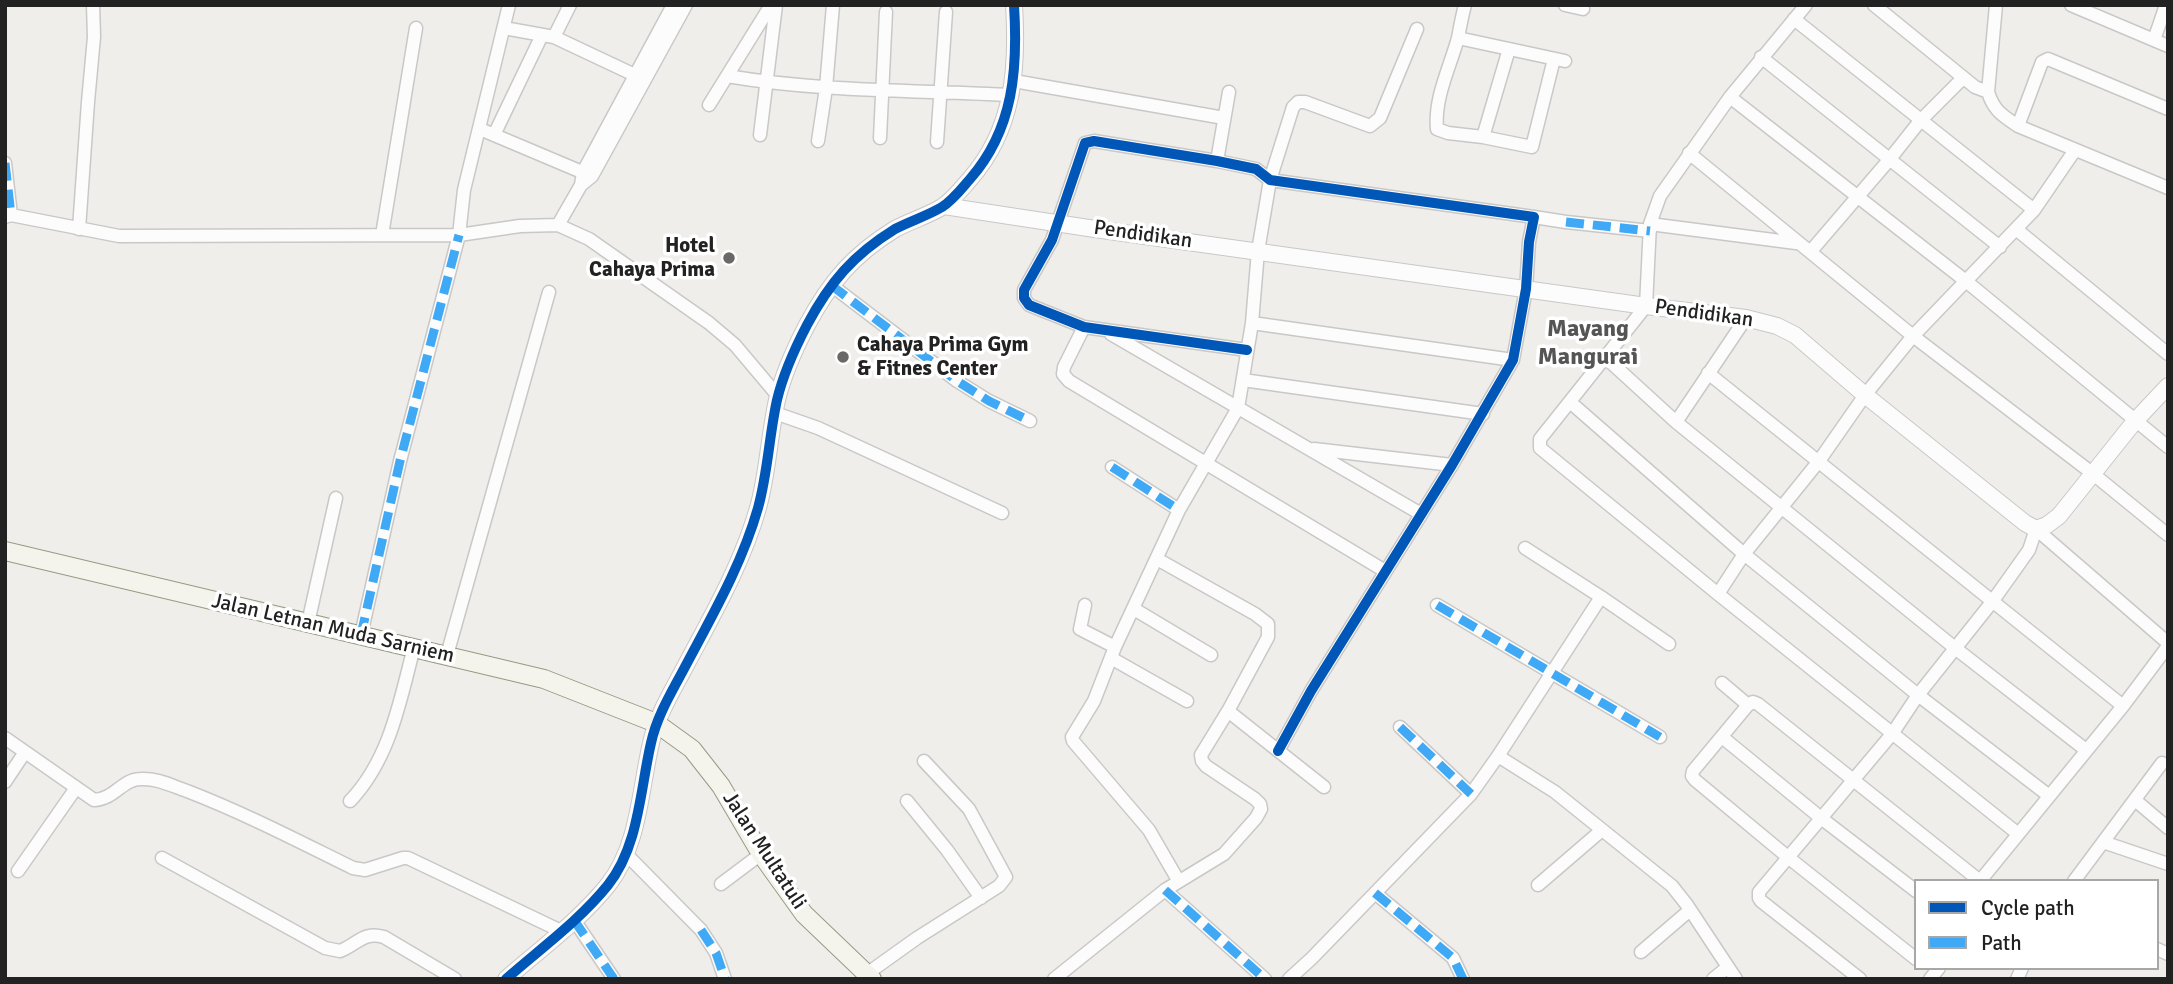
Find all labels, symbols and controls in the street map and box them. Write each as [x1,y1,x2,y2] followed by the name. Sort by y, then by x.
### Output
[1092,216,1194,254] street label: Pendidikan
[589,233,715,283] place label: Hotel Cahaya Prima
[721,250,737,266] marker: Hotel Cahaya Prima
[1653,295,1755,333] street label: Pendidikan
[1538,316,1638,372] district label: Mayang Mangurai
[857,332,1029,382] place label: Cahaya Prima Gym & Fitnes Center
[835,349,851,365] marker: Cahaya Prima Gym & Fitnes Center
[209,589,457,669] street label: Jalan Letnan Muda Sarniem
[717,788,811,914] street label: Jalan Multatuli
[1914,879,2159,970] legend
[1981,895,2075,921] text: Cycle path
[1981,930,2022,956] text: Path

